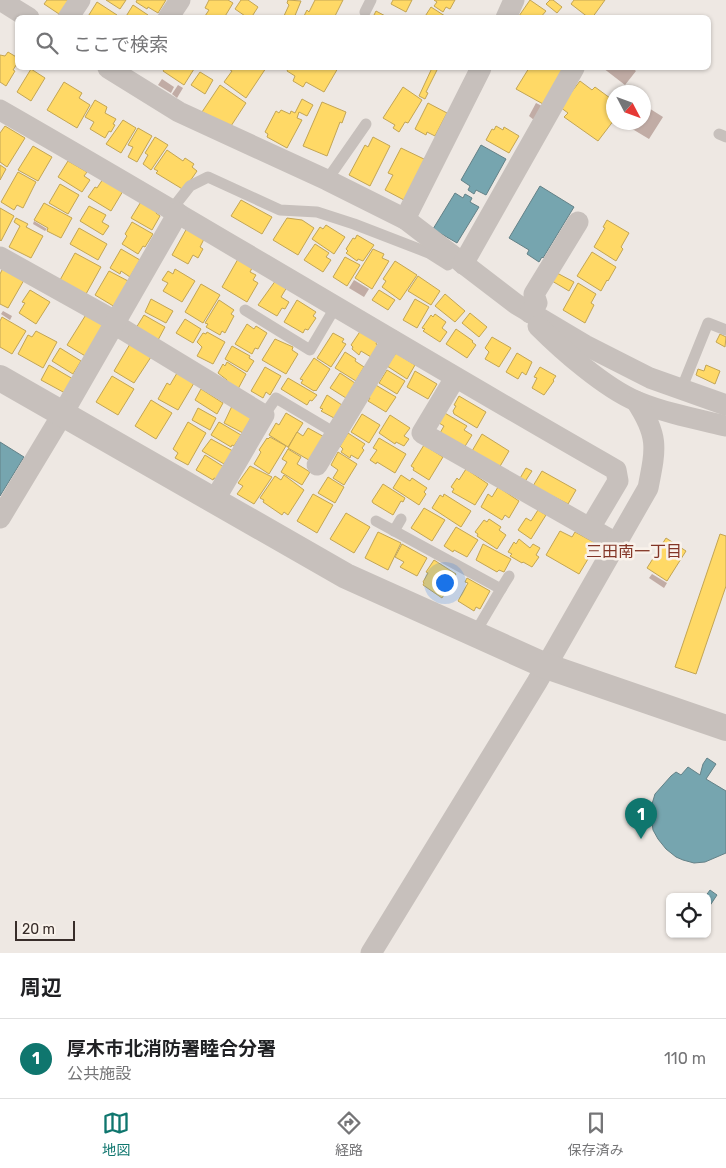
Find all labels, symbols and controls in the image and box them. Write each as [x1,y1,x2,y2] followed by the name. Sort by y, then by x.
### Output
[15,15,711,70] search box
[33,29,61,57] icon: search
[73,33,168,56] text: ここで検索
[606,85,651,130] north arrow
[586,542,682,561] district label: 三田南一丁目
[432,570,458,596] your location
[625,798,657,839] pin: 1
[666,893,711,938] map controls
[666,893,711,938] button: locate
[15,918,75,941] scale bar
[22,921,55,938] text: 20 m
[20,975,62,1000] text: 周辺
[67,1037,276,1060] text: 厚木市北消防署睦合分署
[32,1049,40,1068] text: 1
[664,1049,706,1068] text: 110 m
[67,1064,131,1083] text: 公共施設
[102,1109,130,1159] tab: 地図
[335,1109,363,1159] tab: 経路
[568,1109,624,1159] tab: 保存済み

